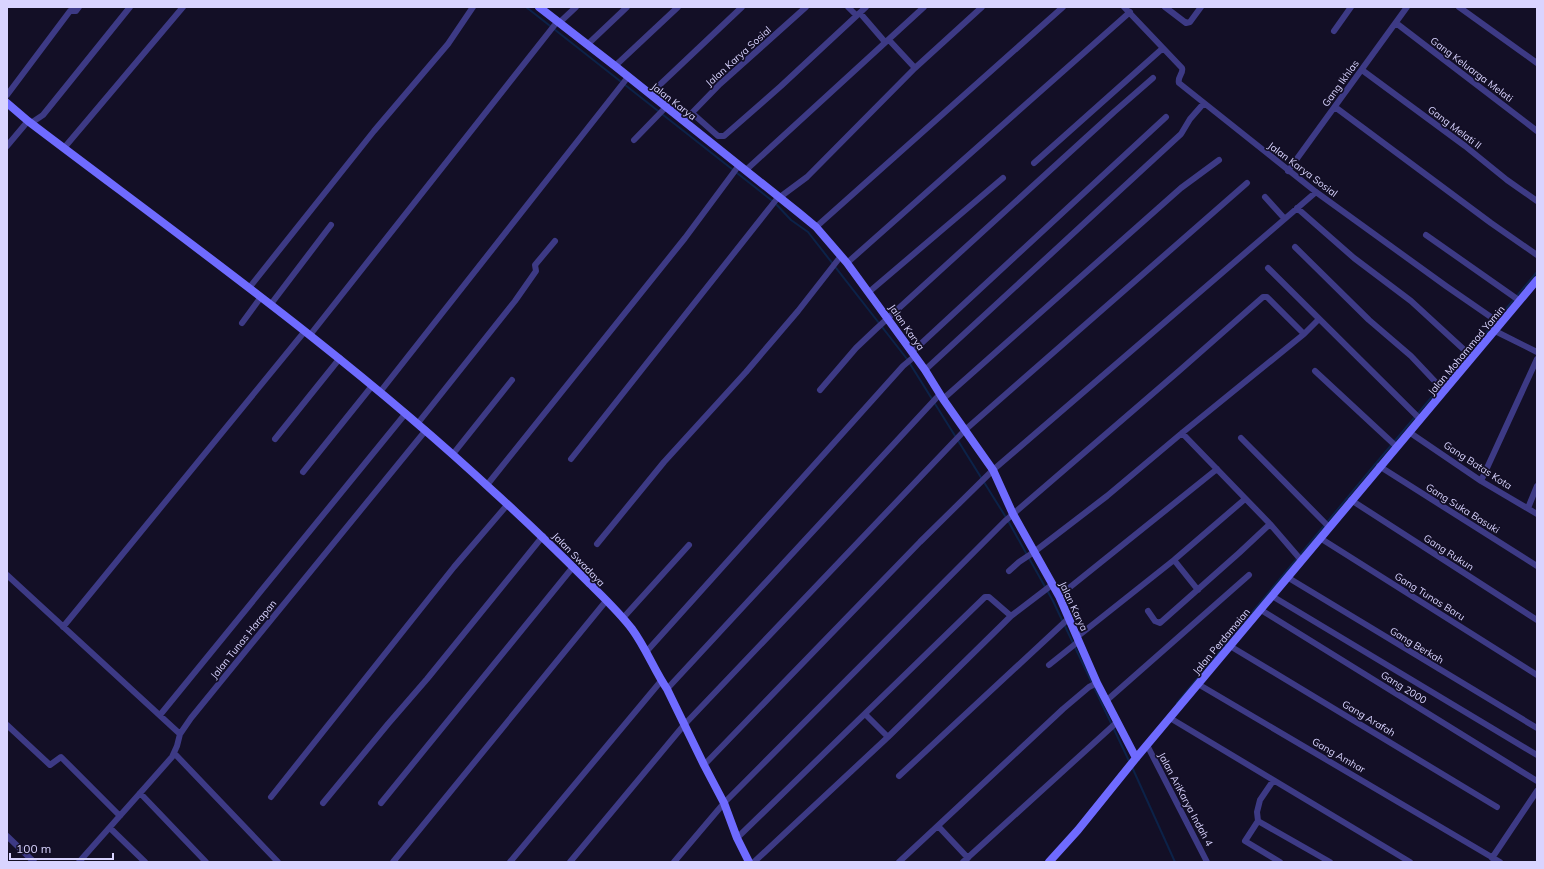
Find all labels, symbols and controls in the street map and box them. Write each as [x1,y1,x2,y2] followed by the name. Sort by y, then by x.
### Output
[703,23,774,89] street label: Jalan Karya Sosial
[1428,34,1516,105] street label: Gang Keluarga Melati
[1319,57,1362,109] street label: Gang Ikhlas
[649,80,699,123] street label: Jalan Karya
[1425,103,1484,152] street label: Gang Melati II
[1265,139,1340,200] street label: Jalan Karya Sosial
[886,302,927,353] street label: Jalan Karya
[1425,303,1508,398] street label: Jalan Mohammad Yamin
[1441,438,1514,492] street label: Gang Batas Kota
[1423,480,1502,536] street label: Gang Suka Basuki
[550,530,608,589] street label: Jalan Swadaya
[1421,531,1476,574] street label: Gang Rukun
[1392,570,1467,623] street label: Gang Tunas Baru
[1056,579,1091,633] street label: Jalan Karya
[208,597,279,681] street label: Jalan Tunas Harapan
[1190,605,1253,677] street label: Jalan Perdamaian
[1387,624,1446,667] street label: Gang Berkah
[1378,668,1429,707] street label: Gang 2000
[1340,697,1398,740] street label: Gang Arafah
[1310,735,1368,776] street label: Gang Amhar
[1155,750,1216,848] street label: Jalan AriKarya Indah 4
[10,835,113,861] scale bar
[16,841,51,856] text: 100 m

